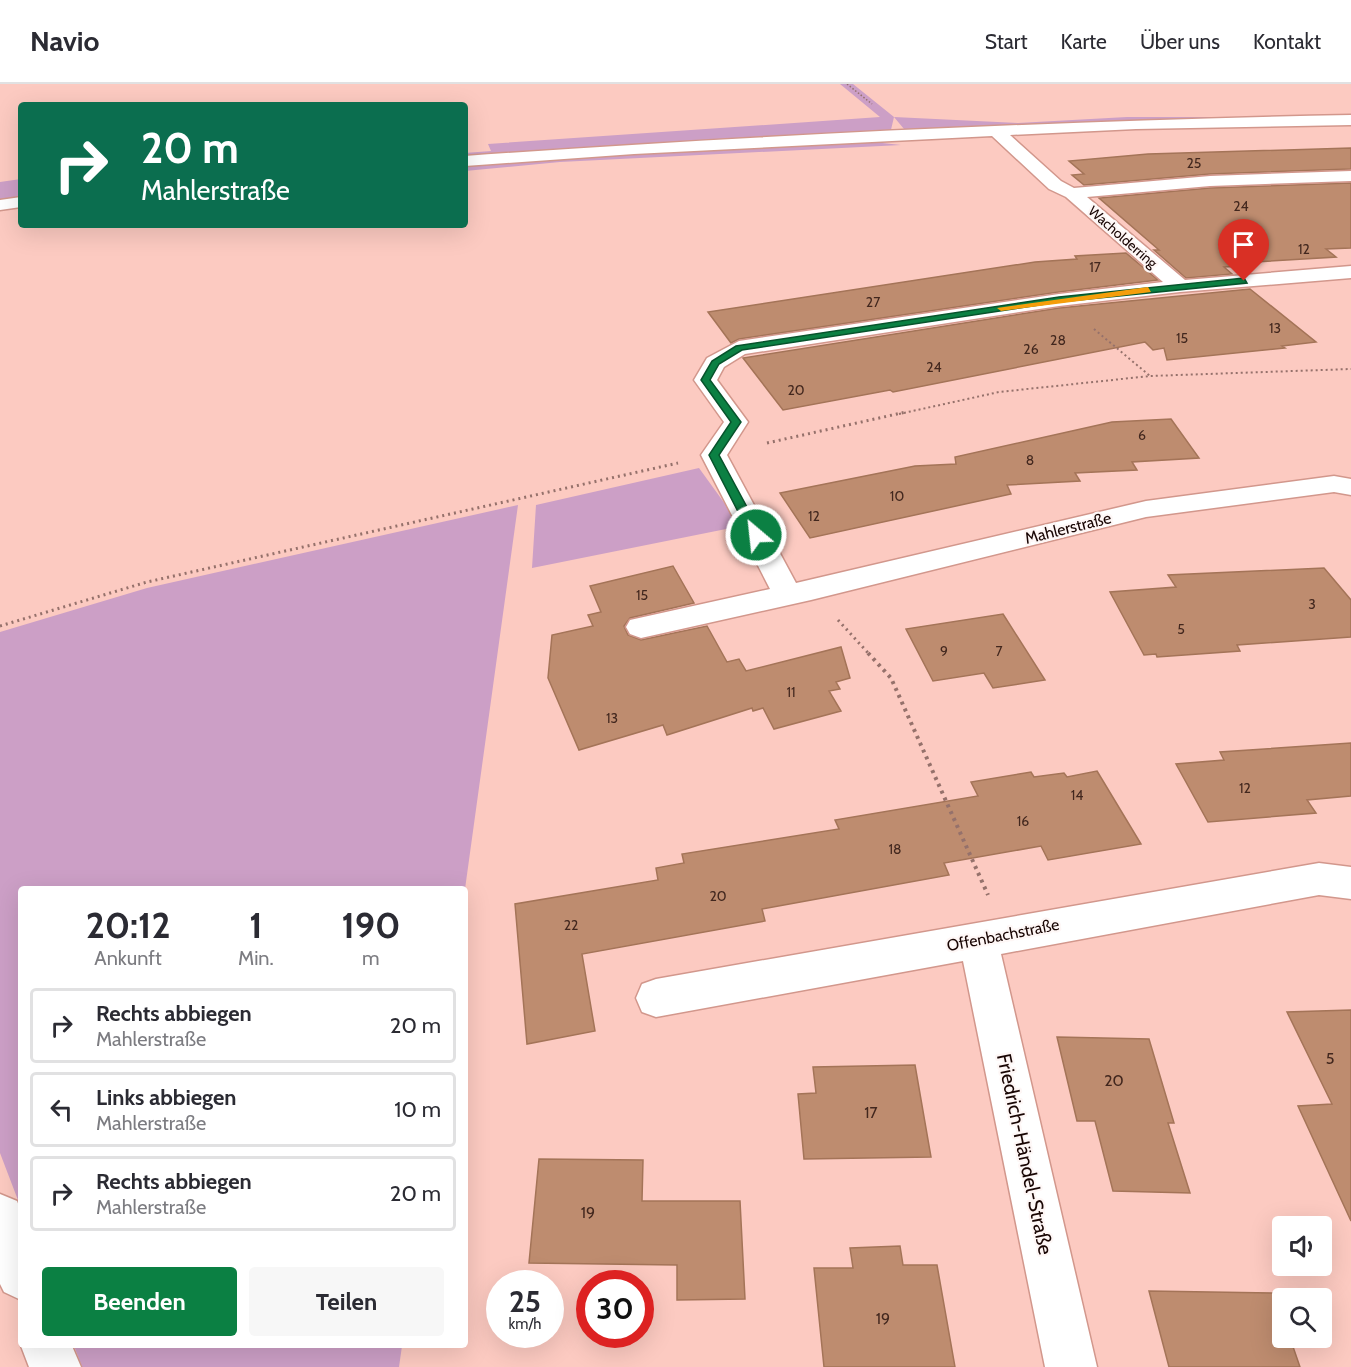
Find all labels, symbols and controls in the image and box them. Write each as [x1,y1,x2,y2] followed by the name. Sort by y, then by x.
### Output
[30,24,100,58] text: Navio
[985,29,1028,54] text: Start
[1061,29,1107,54] text: Karte
[1140,29,1220,54] text: Über uns
[1253,29,1321,54] text: Kontakt
[141,122,239,174] text: 20 m
[42,126,120,204] icon: right
[1187,154,1201,172] house number: 25
[141,174,290,207] text: Mahlerstraße
[1233,197,1249,215] house number: 24
[1085,202,1162,273] street label: Wacholderring
[1218,219,1269,281] pin
[1227,228,1260,261] icon: arrive
[1298,240,1310,258] house number: 12
[1089,258,1101,276] house number: 17
[866,293,880,311] house number: 27
[1269,319,1281,337] house number: 13
[1176,329,1188,347] house number: 15
[1050,331,1066,349] house number: 28
[1023,340,1039,358] house number: 26
[926,358,942,376] house number: 24
[787,381,805,399] house number: 20
[1138,426,1146,444] house number: 6
[1026,451,1034,469] house number: 8
[890,487,904,505] house number: 10
[724,503,788,567] position arrow
[808,507,820,525] house number: 12
[1023,508,1113,548] street label: Mahlerstraße
[636,586,648,604] house number: 15
[1308,595,1316,613] house number: 3
[1177,620,1185,638] house number: 5
[940,642,948,660] house number: 9
[995,642,1003,660] house number: 7
[786,683,796,701] house number: 11
[606,709,618,727] house number: 13
[1239,779,1251,797] house number: 12
[1071,786,1083,804] house number: 14
[1017,812,1029,830] house number: 16
[888,840,902,858] house number: 18
[709,887,727,905] house number: 20
[86,903,170,947] text: 20:12
[249,903,263,947] text: 1
[341,903,400,947] text: 190
[945,915,1061,955] street label: Offenbachstraße
[564,916,578,934] house number: 22
[94,946,162,970] text: Ankunft
[238,946,274,970] text: Min.
[362,946,380,970] text: m
[96,1000,252,1027] text: Rechts abbiegen
[45,1009,78,1042] icon: right
[390,1012,441,1039] text: 20 m
[96,1027,206,1051] text: Mahlerstraße
[1326,1049,1334,1068] house number: 5
[992,1051,1058,1257] street label: Friedrich-Händel-Straße
[1104,1071,1124,1090] house number: 20
[96,1084,236,1111] text: Links abbiegen
[45,1093,78,1126] icon: left
[394,1096,441,1123] text: 10 m
[864,1103,878,1122] house number: 17
[96,1111,206,1135] text: Mahlerstraße
[96,1168,252,1195] text: Rechts abbiegen
[45,1177,78,1210] icon: right
[390,1180,441,1207] text: 20 m
[96,1195,206,1219] text: Mahlerstraße
[581,1203,595,1222] house number: 19
[1272,1216,1332,1348] map controls
[1272,1216,1332,1276] button: sound
[42,1267,237,1336] button: Beenden
[249,1267,444,1336] button: Teilen
[576,1270,654,1348] speed limit sign: 30
[509,1283,541,1320] text: 25
[1272,1288,1332,1348] button: search
[876,1309,890,1328] house number: 19
[509,1315,541,1333] text: km/h

